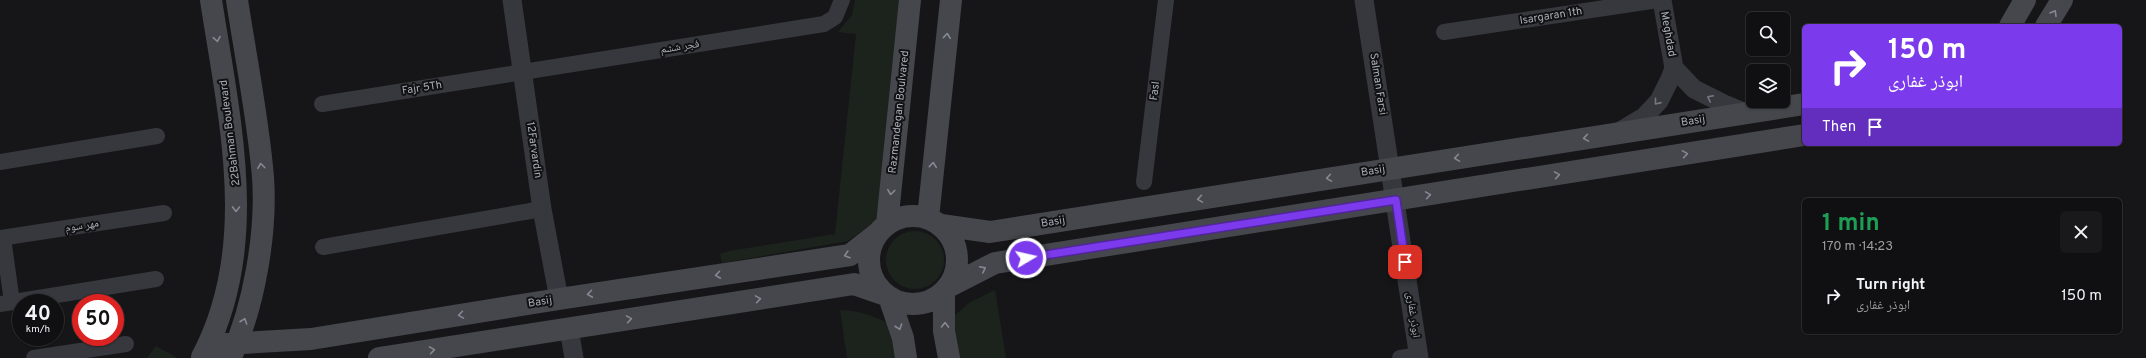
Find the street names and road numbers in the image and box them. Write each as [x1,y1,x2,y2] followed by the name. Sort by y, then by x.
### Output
[1519,4,1583,28] street label: Isargaran 1th
[1657,10,1679,58] street label: Meghdad
[659,37,701,57] street label: فجر ششم
[886,50,912,174] street label: Razmandegan Boulvared
[1366,52,1390,116] street label: Salman Farsi
[401,78,443,98] street label: Fajr 5Th
[217,79,243,187] street label: 22Bahman Boulevard
[1147,81,1163,101] street label: Fasl
[1680,112,1706,130] street label: Basij
[523,121,545,179] street label: 12Farvardin
[1360,162,1386,180] street label: Basij
[1040,213,1066,231] street label: Basij
[64,216,100,236] street label: مهر سوم
[1403,291,1423,339] street label: ابوذر غفاری
[527,293,553,311] street label: Basij

